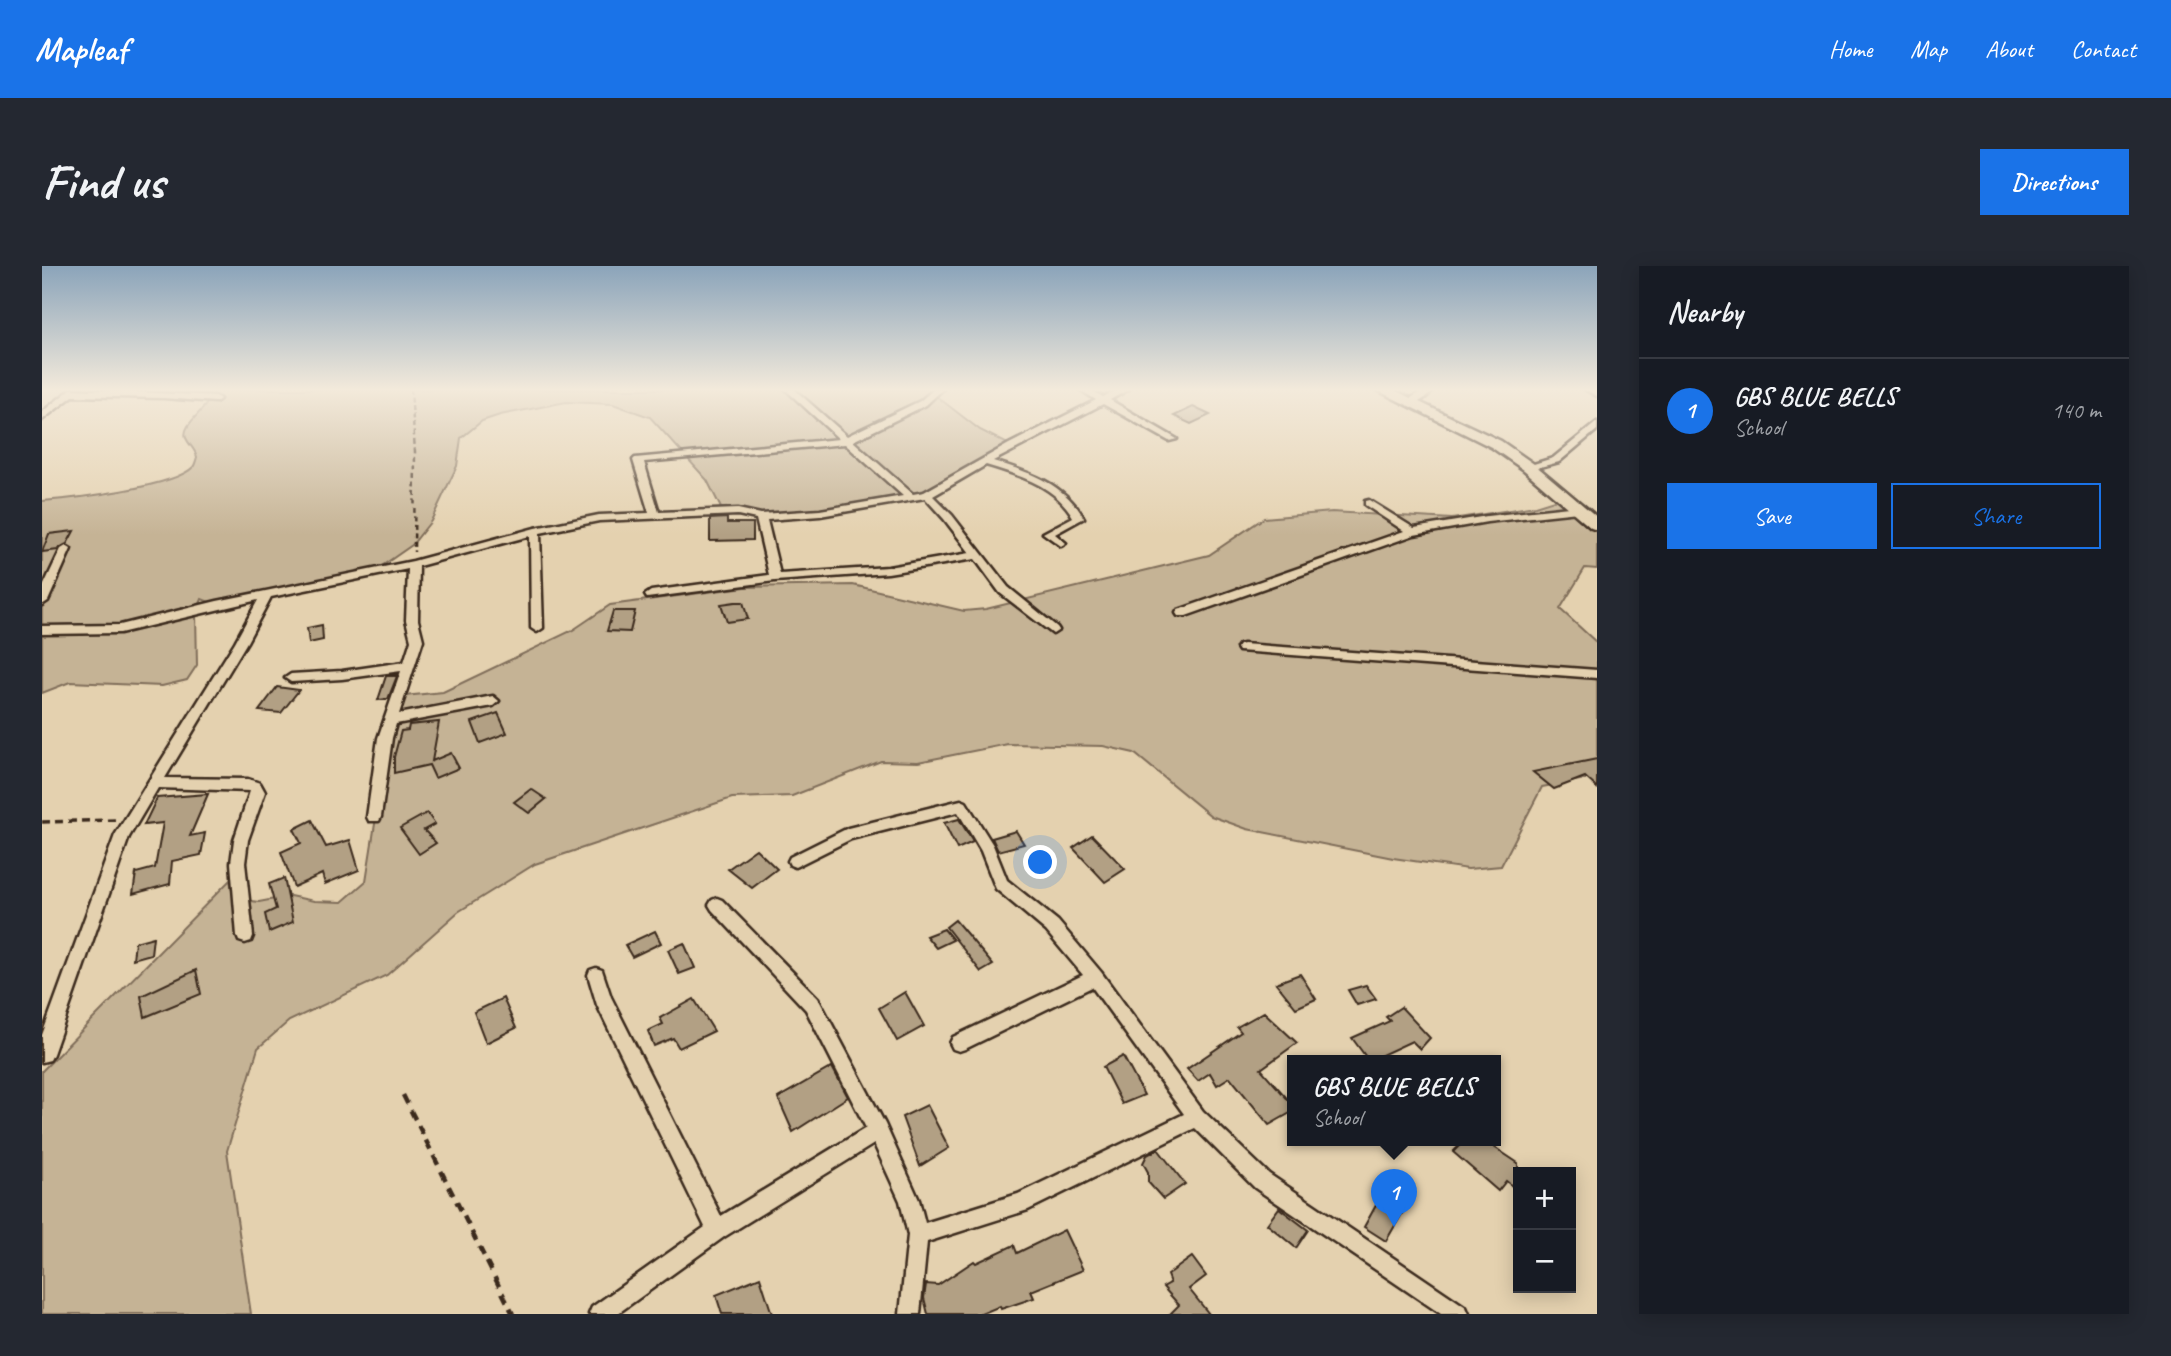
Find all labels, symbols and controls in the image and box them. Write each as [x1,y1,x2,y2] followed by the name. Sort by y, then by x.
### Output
[35,28,127,70] text: Mapleaf
[1829,34,1872,64] text: Home
[1910,34,1947,64] text: Map
[1985,34,2033,64] text: About
[2071,34,2136,64] text: Contact
[1980,149,2129,215] button: Directions
[42,151,164,213] text: Find us
[1667,293,1743,331] text: Nearby
[1734,380,1897,413] text: GBS BLUE BELLS
[1685,396,1695,425] text: 1
[2052,396,2101,425] text: 140 m
[1734,413,1783,442] text: School
[1667,483,1877,549] button: Save
[1891,483,2101,549] button: Share
[1023,845,1057,879] your location
[1287,1055,1501,1146] popup
[1313,1070,1475,1103] text: GBS BLUE BELLS
[1313,1103,1362,1132] text: School
[1513,1167,1576,1293] map controls
[1513,1167,1576,1230] button: +
[1371,1169,1417,1227] pin: 1
[1513,1230,1576,1293] button: −

